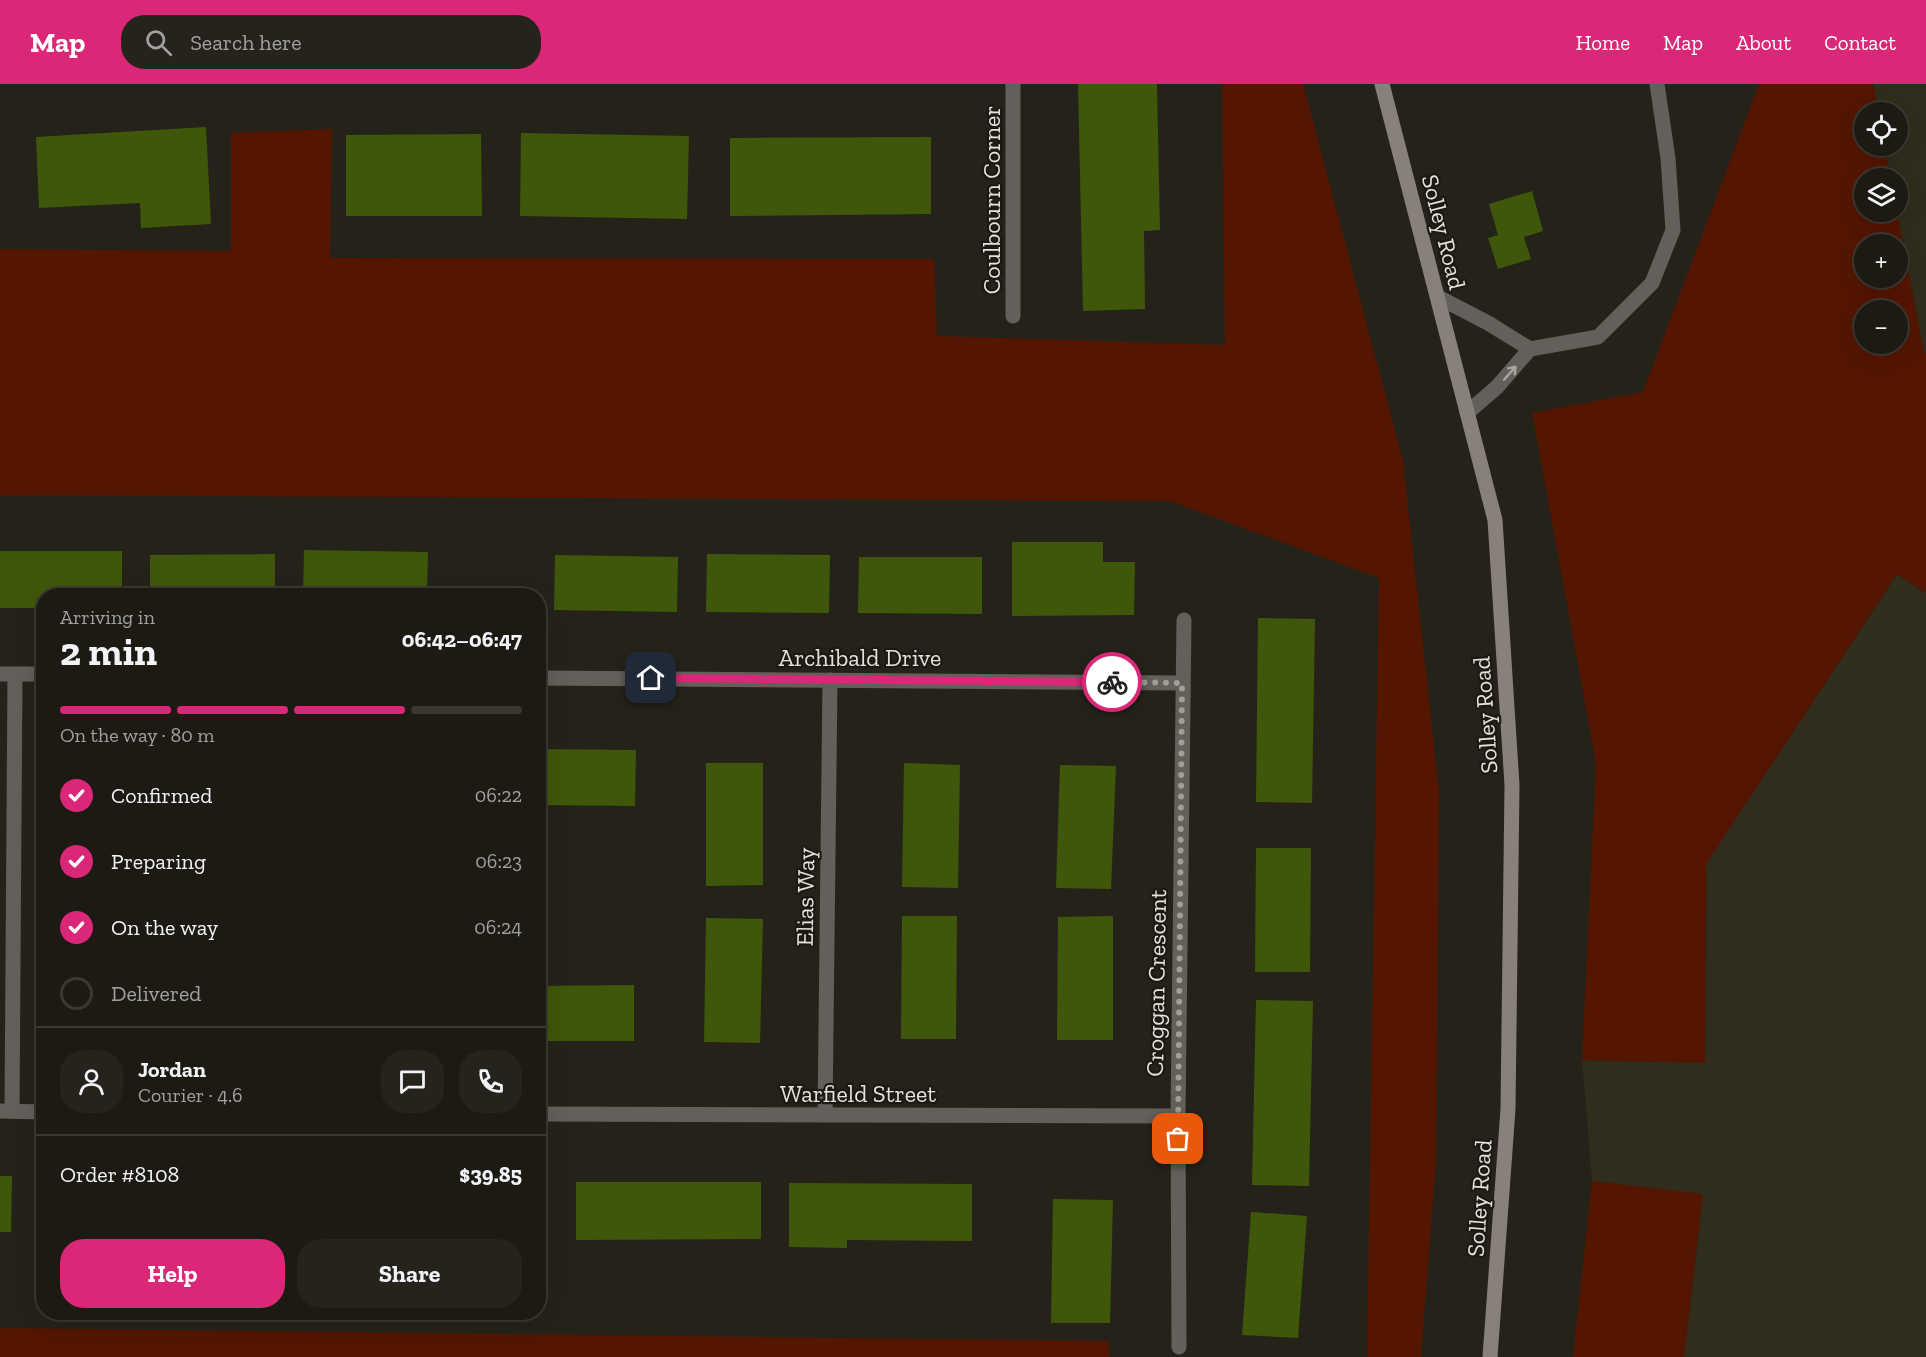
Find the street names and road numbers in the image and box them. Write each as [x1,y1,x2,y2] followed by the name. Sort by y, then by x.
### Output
[977,106,1006,294] street label: Coulbourn Corner
[1416,172,1472,292] street label: Solley Road
[779,643,941,672] street label: Archibald Drive
[1466,655,1504,775] street label: Solley Road
[790,847,820,947] street label: Elias Way
[1140,889,1172,1077] street label: Croggan Crescent
[780,1079,936,1108] street label: Warfield Street
[1460,1138,1498,1258] street label: Solley Road

